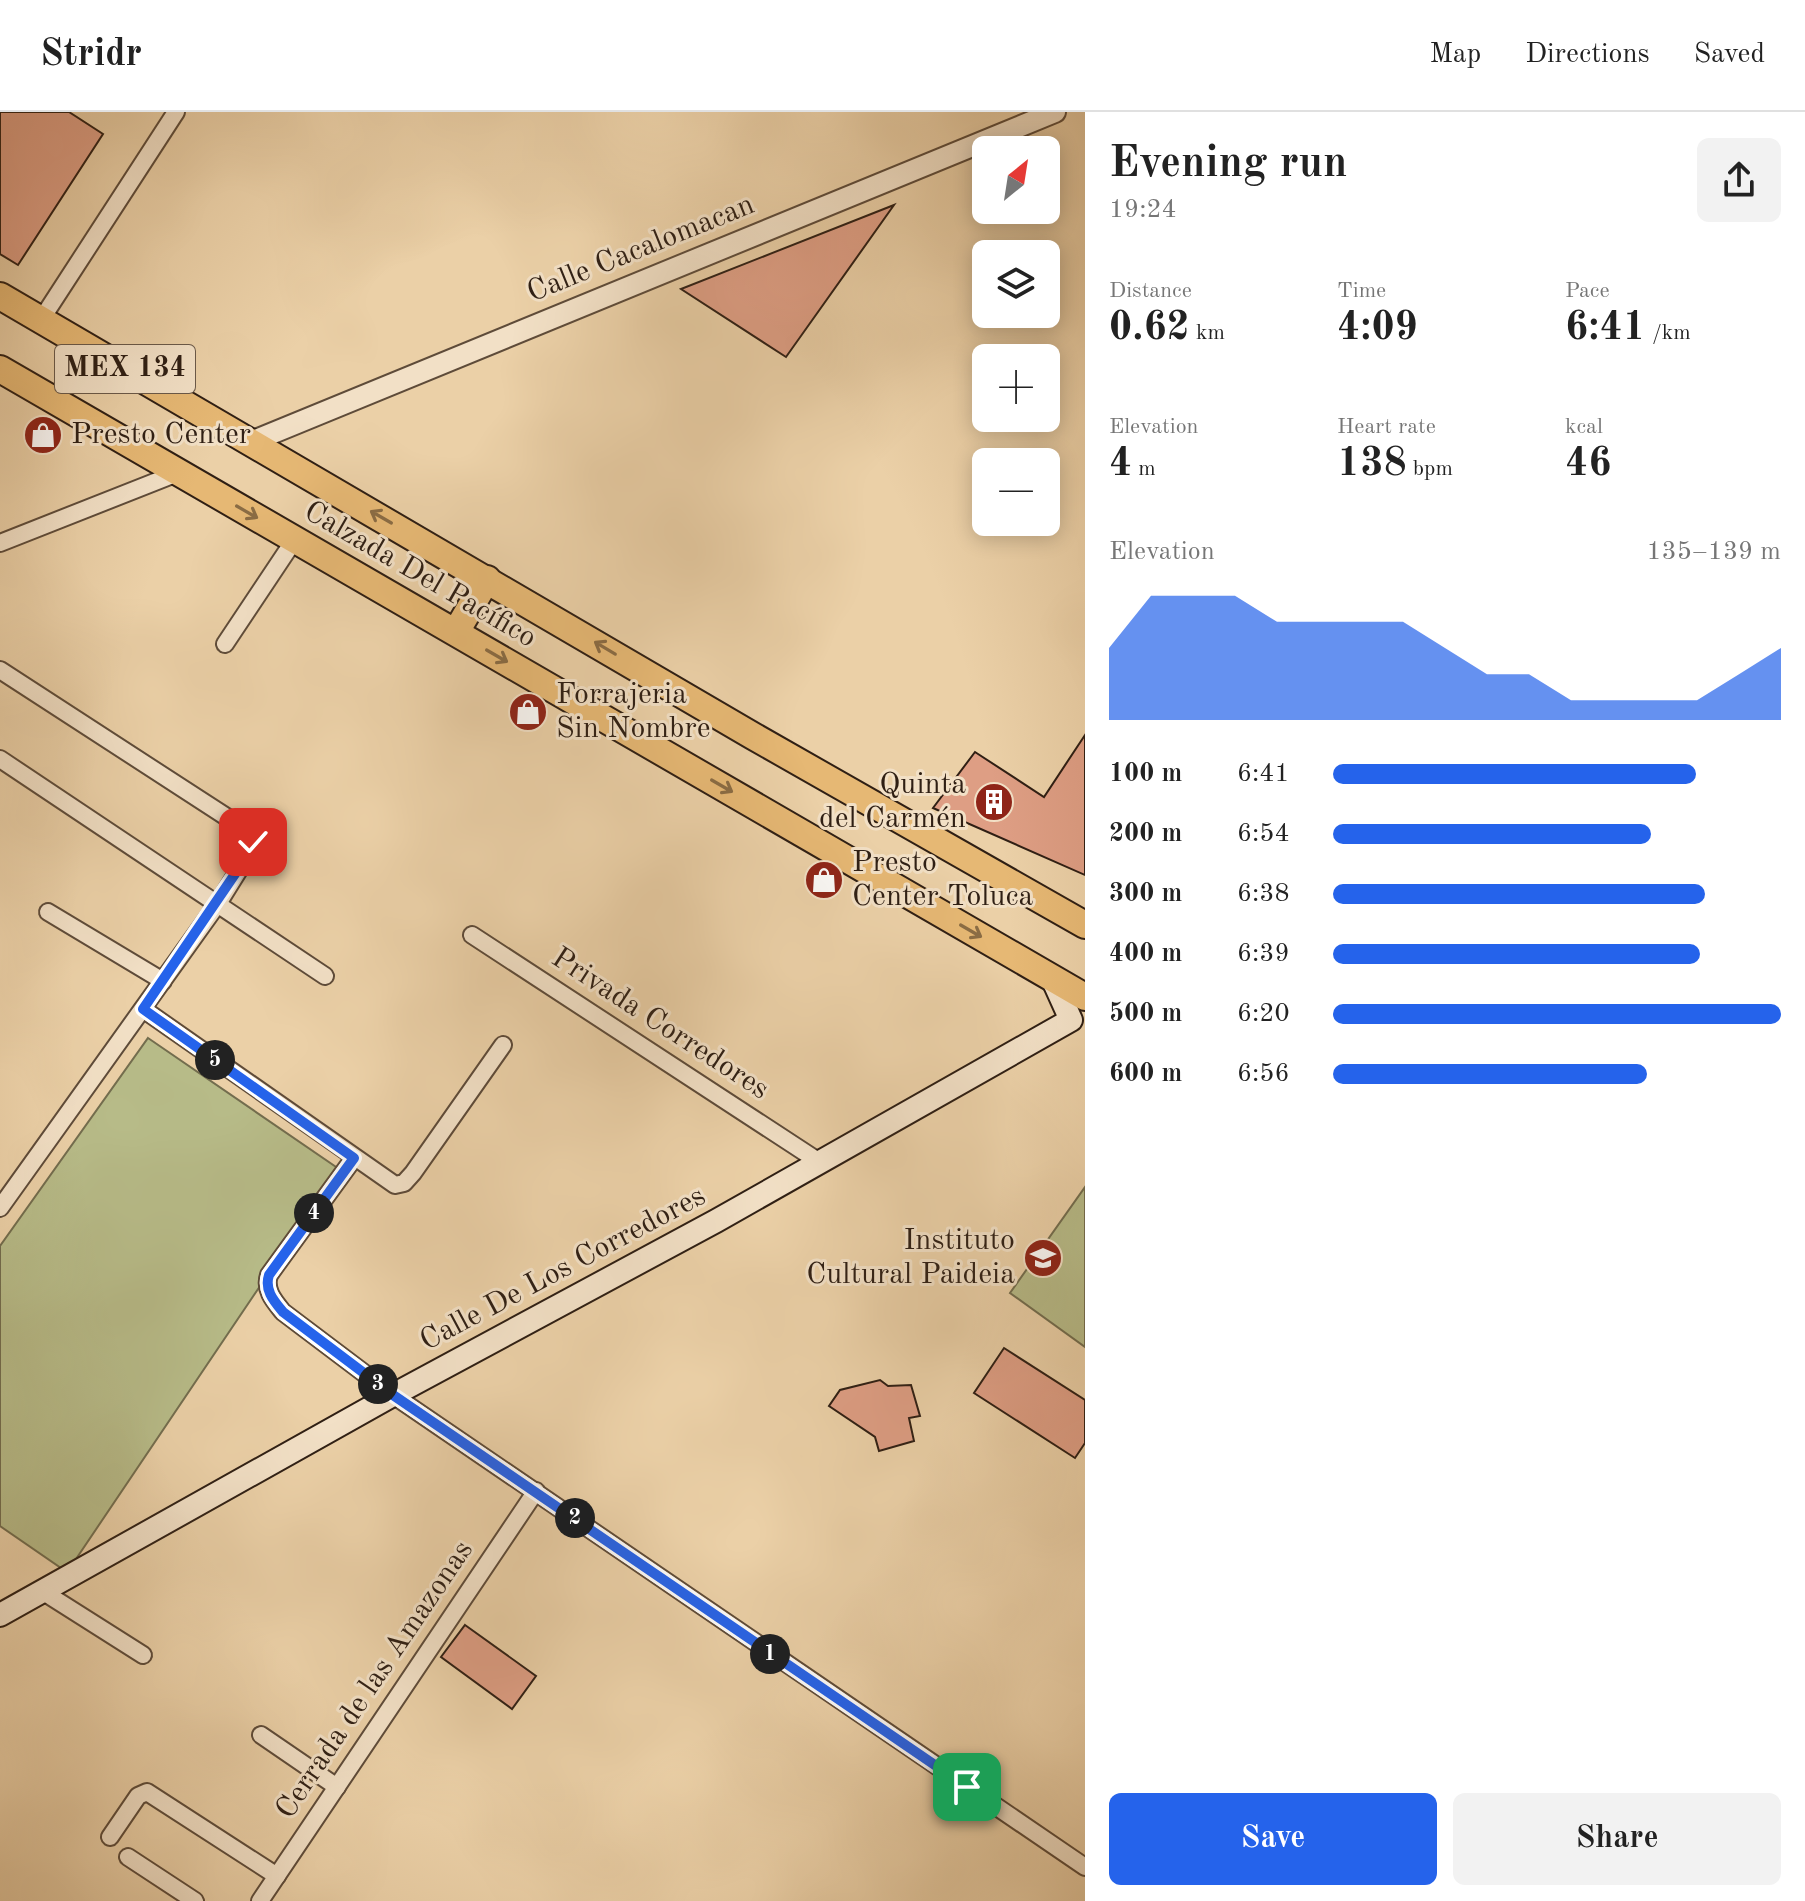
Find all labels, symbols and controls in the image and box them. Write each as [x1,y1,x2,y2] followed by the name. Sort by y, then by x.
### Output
[40,36,142,74] text: Stridr
[1429,41,1481,69] text: Map
[1525,41,1650,69] text: Directions
[1694,41,1765,69] text: Saved
[972,136,1060,224] north arrow
[972,136,1060,536] map controls
[1697,138,1781,222] button: share
[1109,142,1347,186] text: Evening run
[523,190,759,308] street label: Calle Cacalomacan
[1109,197,1177,223] text: 19:24
[972,240,1060,328] button: layers
[1109,280,1192,302] text: Distance
[1337,280,1386,302] text: Time
[1565,280,1610,302] text: Pace
[1109,309,1190,349] text: 0.62
[1337,309,1418,349] text: 4:09
[1565,309,1646,349] text: 6:41
[1190,322,1225,344] text: km
[1646,322,1691,344] text: /km
[972,344,1060,432] button: +
[55,345,195,393] road number: MEX 134
[22,414,64,456] shop icon: Presto Center
[1109,416,1199,438] text: Elevation
[1337,416,1436,438] text: Heart rate
[1565,416,1603,438] text: kcal
[71,420,251,450] place label: Presto Center
[1109,445,1132,485] text: 4
[1337,445,1407,485] text: 138
[1565,445,1611,485] text: 46
[972,448,1060,536] button: −
[1132,458,1156,480] text: m
[1407,458,1453,480] text: bpm
[299,496,541,654] street label: Calzada Del Pacífico
[235,504,258,520] one-way arrow
[370,509,393,525] one-way arrow
[1109,539,1215,565] text: Elevation
[1646,539,1781,565] text: 135–139 m
[594,640,617,656] one-way arrow
[485,648,508,664] one-way arrow
[556,680,711,744] place label: Forrajeria Sin Nombre
[507,691,549,733] shop icon: Forrajeria Sin Nombre
[1109,761,1182,787] text: 100 m
[1237,761,1290,787] text: 6:41
[819,770,966,834] place label: Quinta del Carmén
[709,779,733,794] one-way arrow
[973,781,1015,823] building icon: Quinta del Carmén
[219,808,287,876] pin
[231,820,275,864] icon: check
[1109,821,1182,847] text: 200 m
[1237,821,1290,847] text: 6:54
[852,848,1034,912] place label: Presto Center Toluca
[803,859,845,901] shop icon: Presto Center Toluca
[1109,881,1182,907] text: 300 m
[1237,881,1290,907] text: 6:38
[959,923,982,939] one-way arrow
[1109,941,1182,967] text: 400 m
[1237,941,1290,967] text: 6:39
[546,943,774,1105] street label: Privada Corredores
[1109,1001,1182,1027] text: 500 m
[1237,1001,1290,1027] text: 6:20
[195,1040,235,1080] pin: 5
[209,1049,221,1071] text: 5
[1109,1061,1182,1087] text: 600 m
[1237,1061,1290,1087] text: 6:56
[415,1181,711,1357] street label: Calle De Los Corredores
[294,1193,334,1233] pin: 4
[308,1202,320,1224] text: 4
[806,1226,1015,1290] place label: Instituto Cultural Paideia
[1022,1237,1064,1279] school or university icon: Instituto Cultural Paideia
[358,1364,398,1404] pin: 3
[372,1373,384,1395] text: 3
[555,1498,595,1538] pin: 2
[569,1507,581,1529] text: 2
[271,1536,479,1824] street label: Cerrada de las Amazonas
[750,1634,790,1674] pin: 1
[764,1643,776,1665] text: 1
[933,1753,1001,1821] pin
[945,1765,989,1809] icon: arrive
[1109,1793,1437,1885] button: Save
[1453,1793,1781,1885] button: Share

